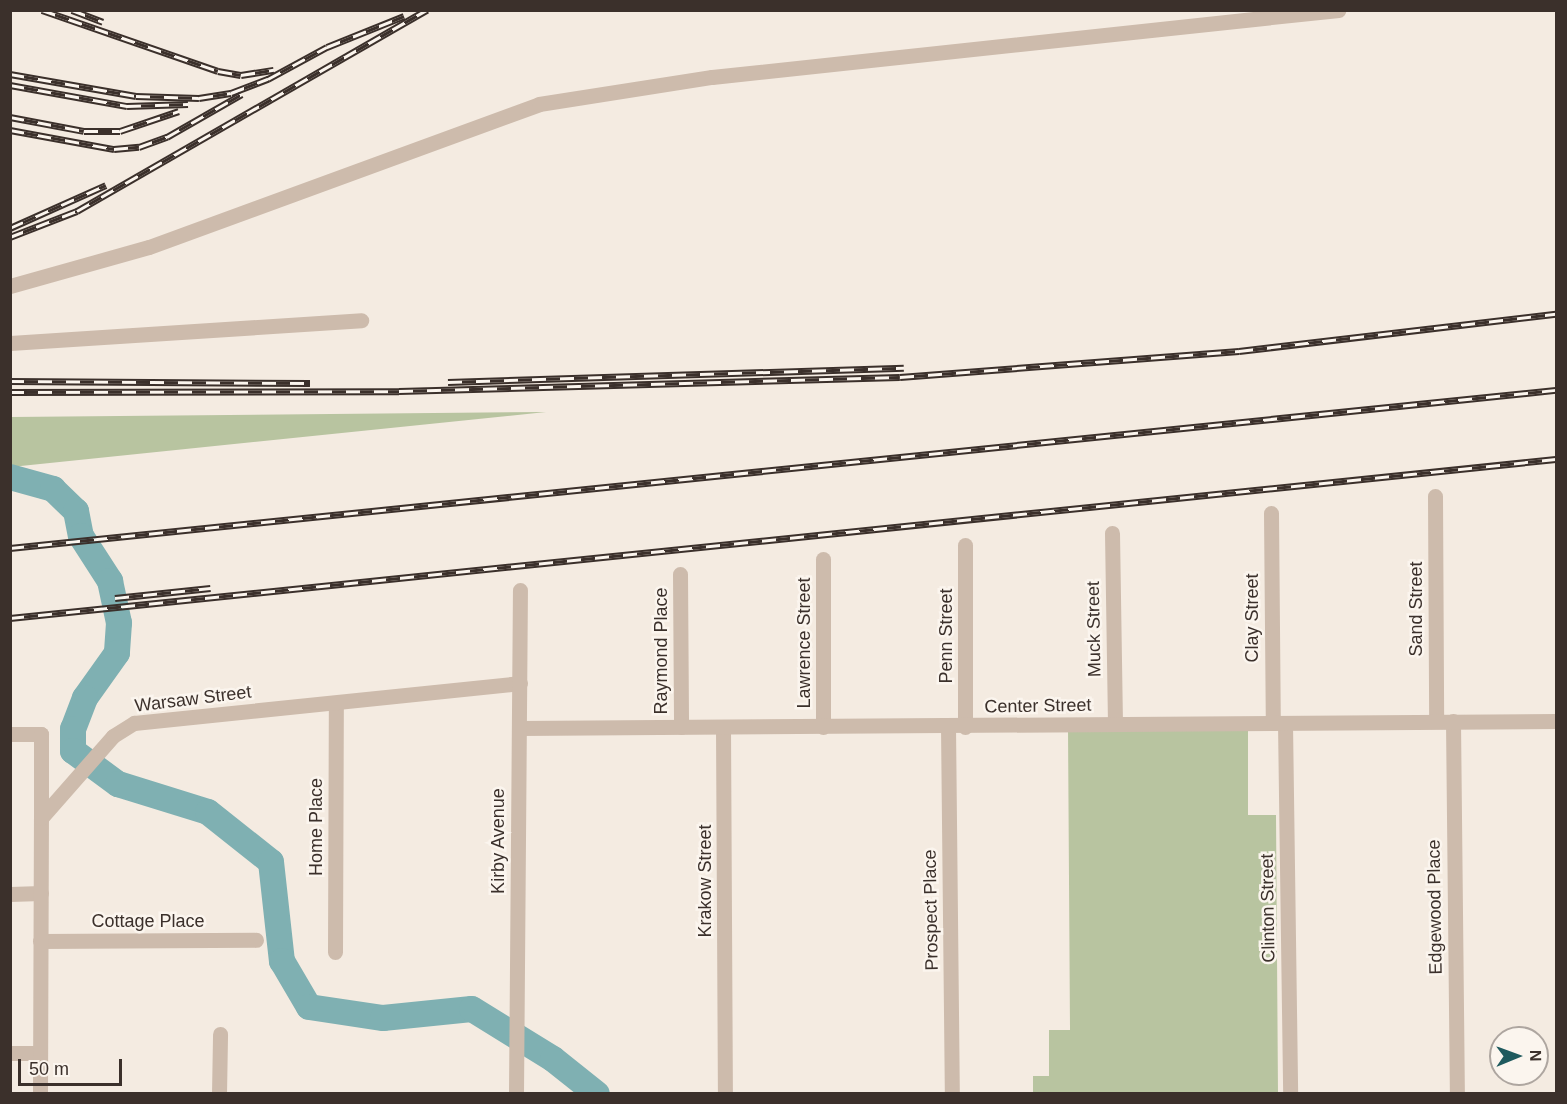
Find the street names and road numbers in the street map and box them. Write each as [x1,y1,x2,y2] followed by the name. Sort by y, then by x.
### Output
[1405,561,1427,657] street label: Sand Street
[1241,573,1263,663] street label: Clay Street
[793,577,815,709] street label: Lawrence Street
[1082,581,1106,677] street label: Muck Street
[650,587,672,715] street label: Raymond Place
[935,588,957,684] street label: Penn Street
[133,681,253,717] street label: Warsaw Street
[984,694,1092,718] street label: Center Street
[305,778,327,876] street label: Home Place
[487,788,509,894] street label: Kirby Avenue
[694,824,716,938] street label: Krakow Street
[1423,839,1447,975] street label: Edgewood Place
[919,849,943,971] street label: Prospect Place
[1256,853,1280,963] street label: Clinton Street
[91,910,205,932] street label: Cottage Place

